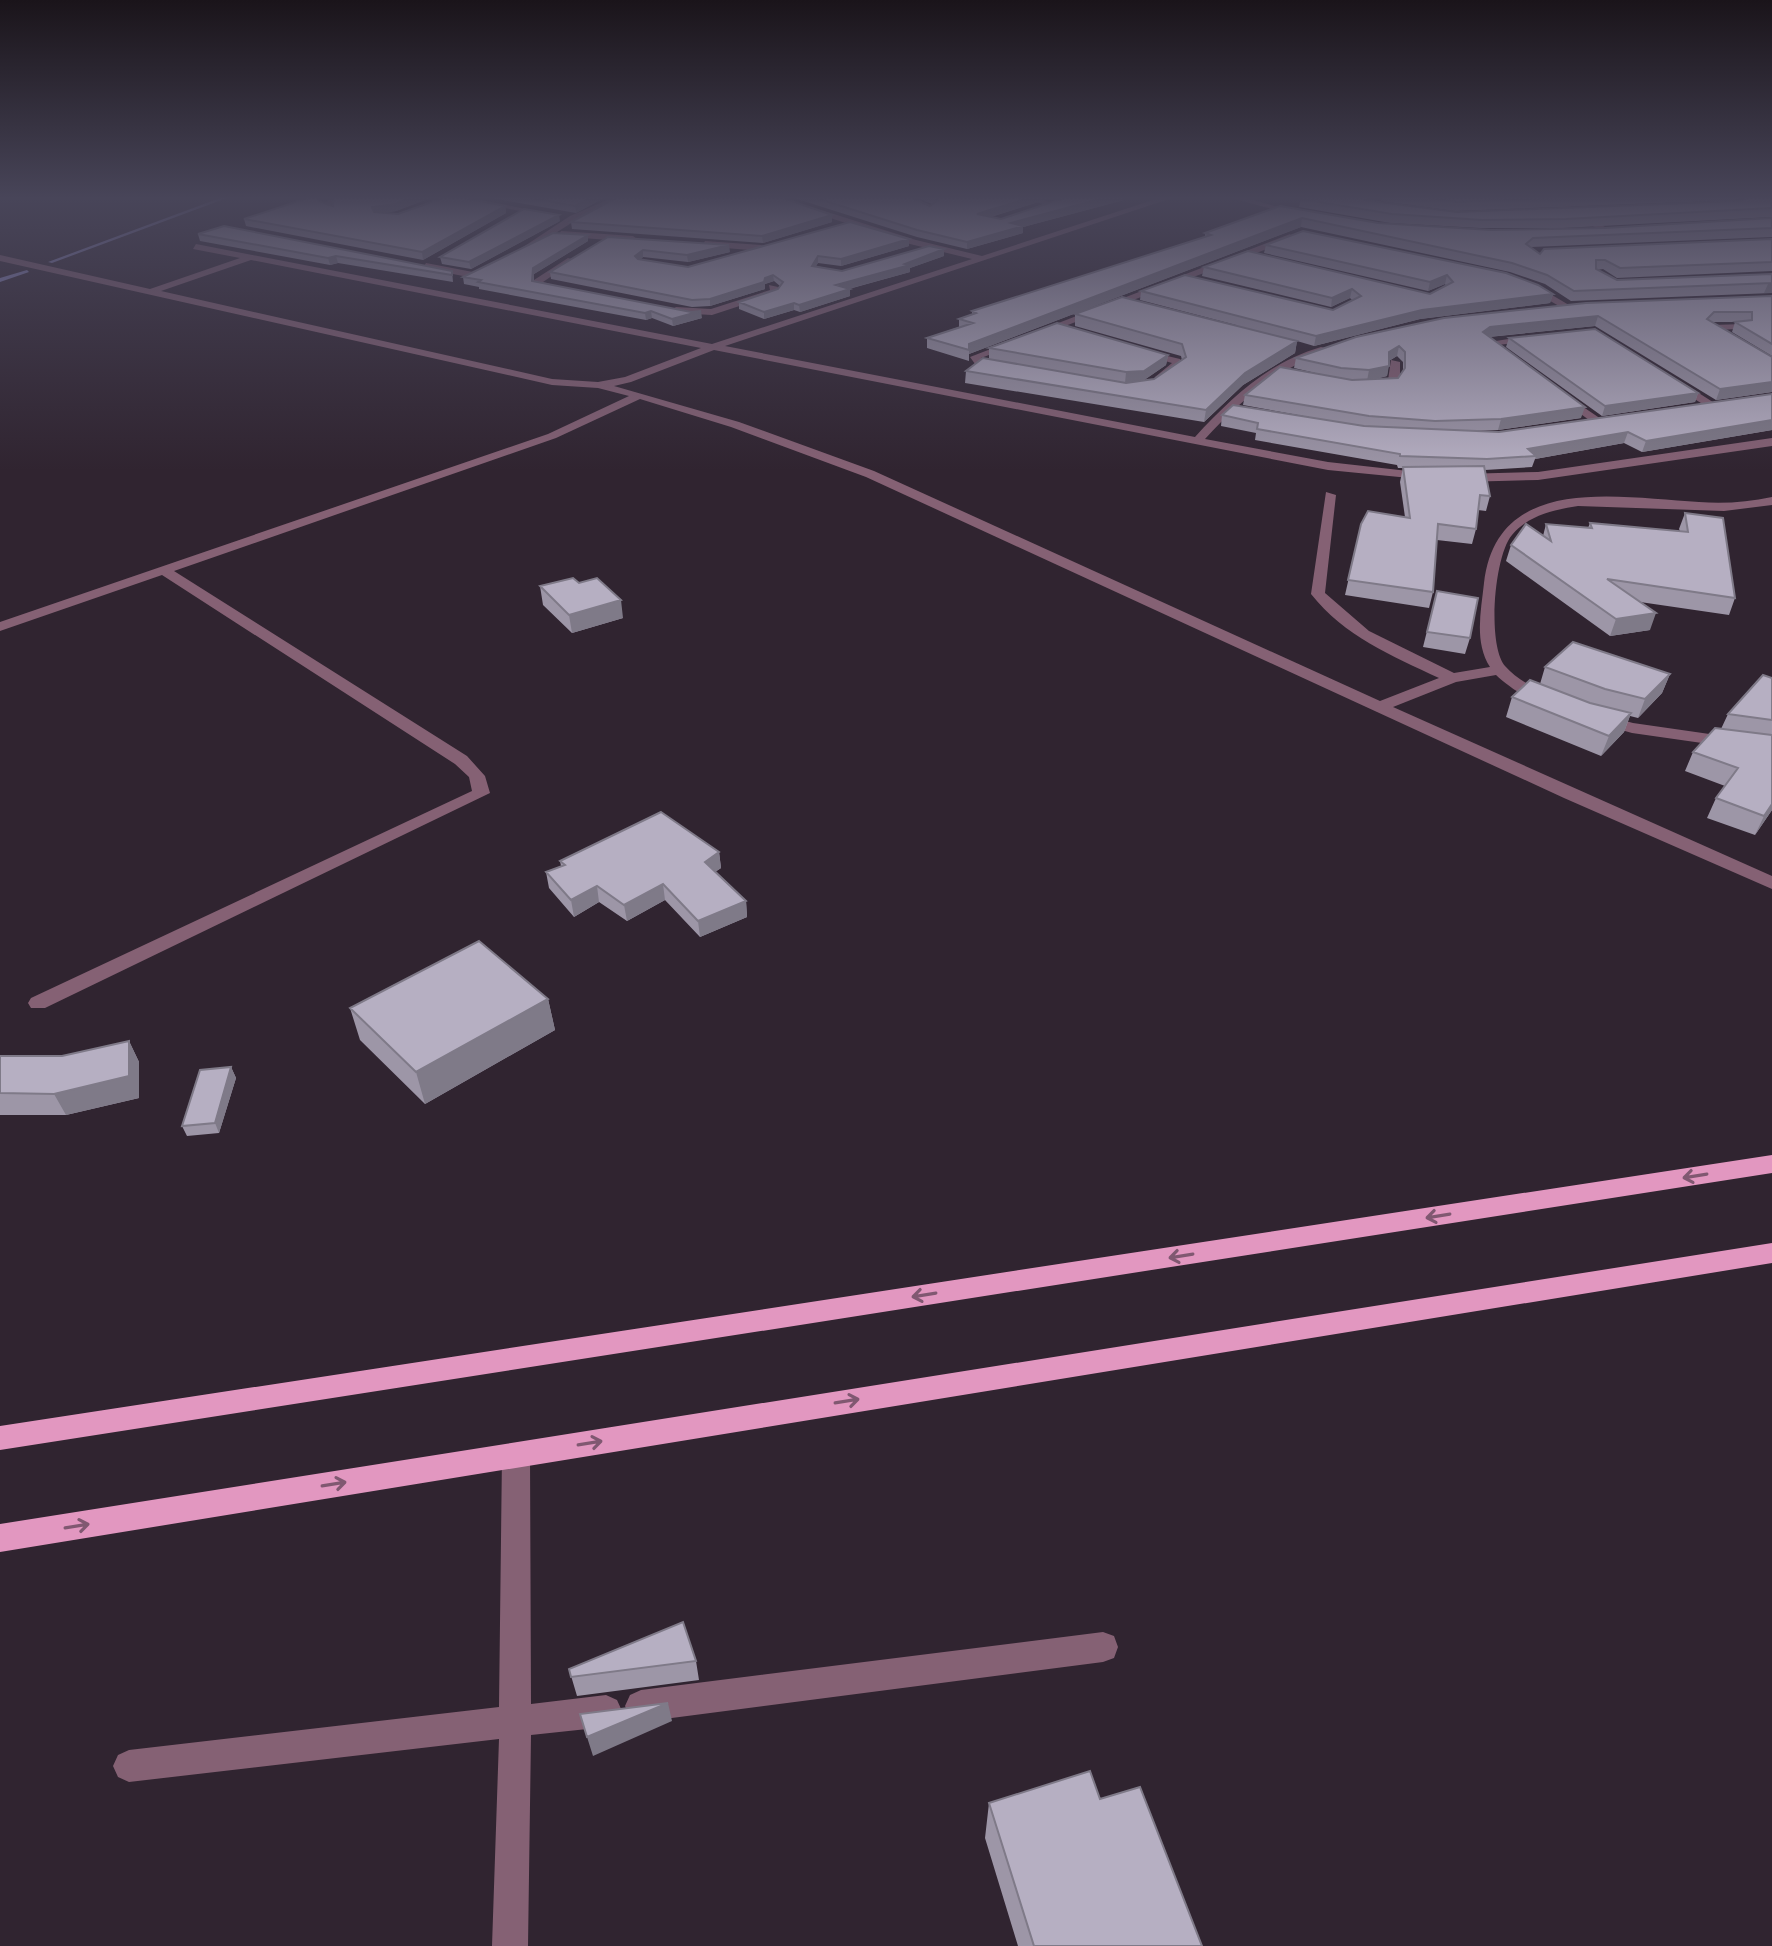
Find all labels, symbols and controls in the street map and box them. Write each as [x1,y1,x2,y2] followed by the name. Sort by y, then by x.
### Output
[1683,1169,1708,1184] one-way arrow
[1426,1209,1451,1224] one-way arrow
[1169,1249,1194,1264] one-way arrow
[912,1289,937,1304] one-way arrow
[834,1393,859,1408] one-way arrow
[577,1435,603,1450] one-way arrow
[321,1476,346,1491] one-way arrow
[64,1517,89,1532] one-way arrow

